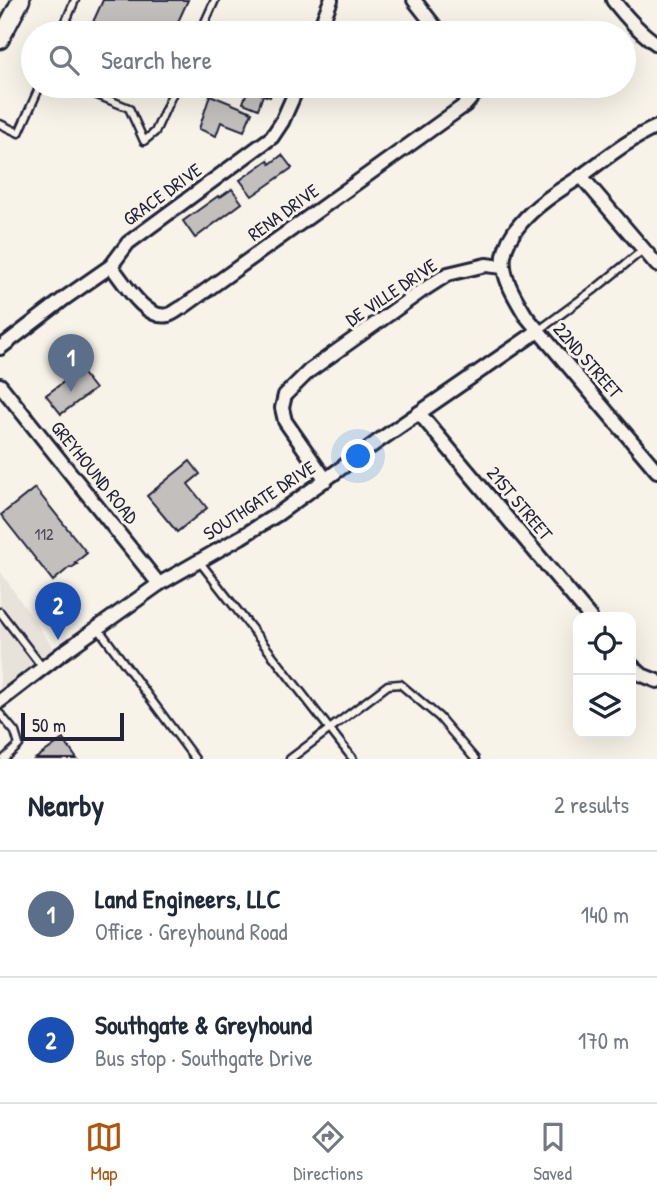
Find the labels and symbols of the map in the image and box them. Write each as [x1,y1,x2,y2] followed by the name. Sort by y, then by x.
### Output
[117,156,207,231] street label: GRACE DRIVE
[242,177,324,247] street label: RENA DRIVE
[340,252,442,332] street label: DE VILLE DRIVE
[548,316,629,405] street label: 22ND STREET
[48,334,94,392] pin: 1
[45,415,145,529] street label: GREYHOUND ROAD
[341,439,375,473] your location
[198,454,321,546] street label: SOUTHGATE DRIVE
[481,460,559,547] street label: 21ST STREET
[34,523,54,545] house number: 112
[35,582,81,640] pin: 2
[21,710,124,742] scale bar

